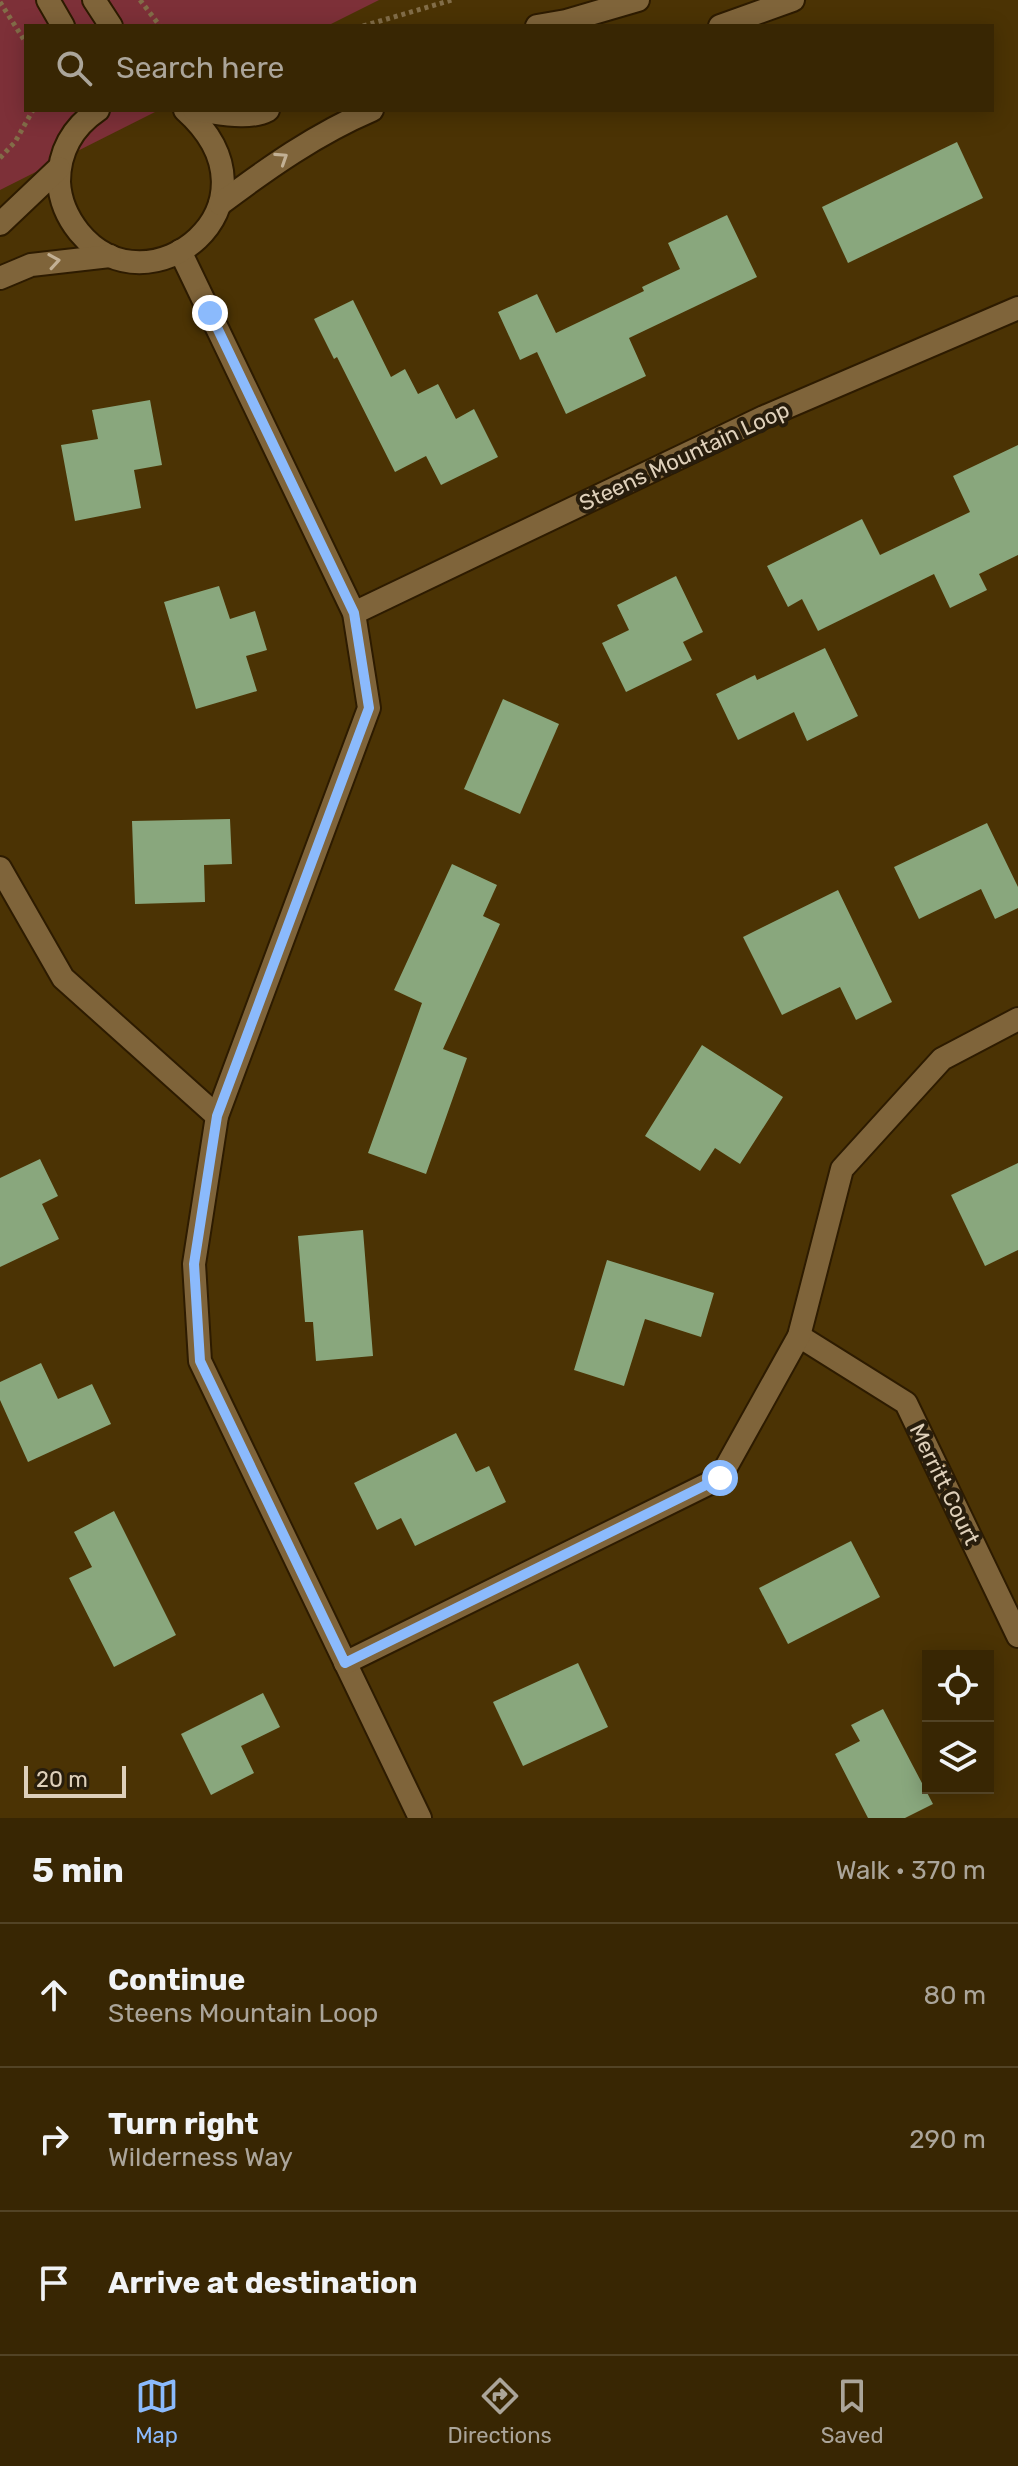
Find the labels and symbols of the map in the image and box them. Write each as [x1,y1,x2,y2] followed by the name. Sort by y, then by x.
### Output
[274,153,288,168] one-way arrow
[47,254,60,271] one-way arrow
[192,295,228,331] route end
[575,396,794,517] street label: Steens Mountain Loop
[904,1419,986,1550] street label: Merritt Court
[702,1460,738,1496] route start
[24,1762,126,1798] scale bar

